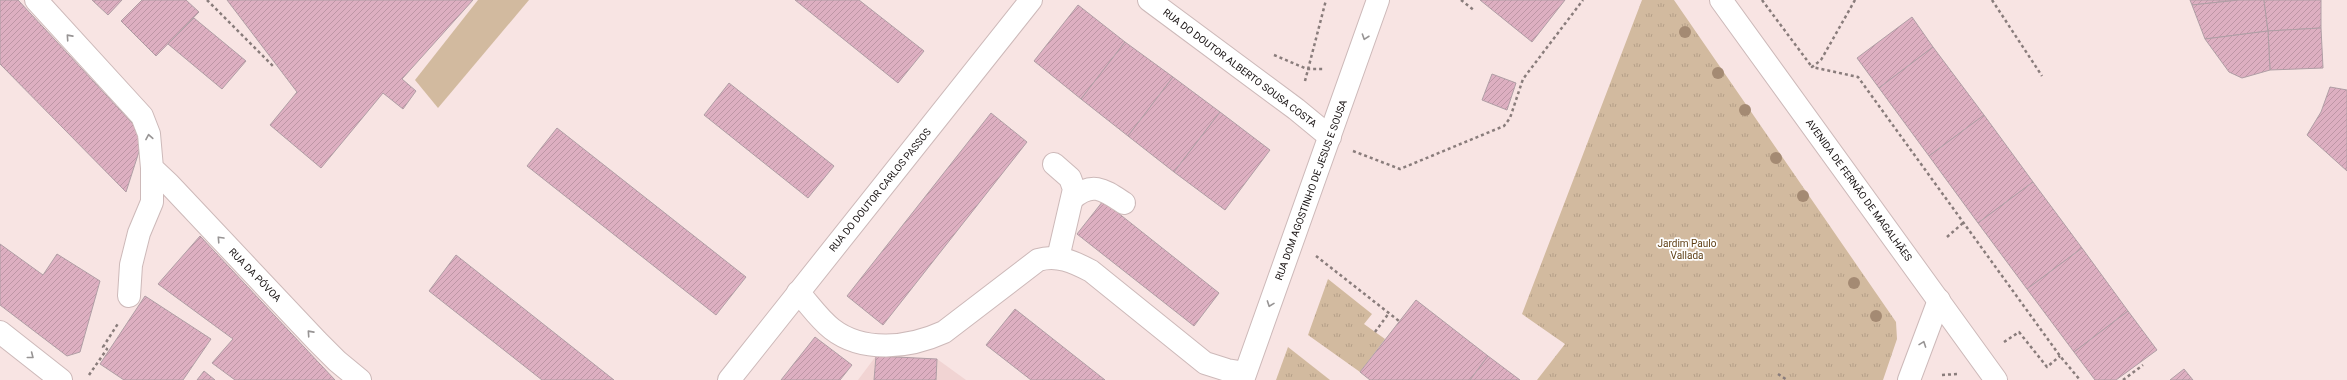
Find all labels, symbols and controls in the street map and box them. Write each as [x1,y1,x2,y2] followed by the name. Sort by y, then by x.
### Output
[1161,7,1319,130] street label: RUA DO DOUTOR ALBERTO SOUSA COSTA
[1361,33,1370,40] one-way arrow
[67,34,74,42] one-way arrow
[1273,98,1349,282] street label: RUA DOM AGOSTINHO DE JESUS E SOUSA
[1804,116,1915,263] street label: AVENIDA DE FERNÃO DE MAGALHÃES
[827,126,933,254] street label: RUA DO DOUTOR CARLOS PASSOS
[145,134,154,140] one-way arrow
[218,236,225,244] one-way arrow
[1658,238,1717,261] park label: Jardim Paulo Vallada
[227,245,284,304] street label: RUA DA PÓVOA
[1266,301,1274,308] one-way arrow
[307,330,315,338] one-way arrow
[1918,340,1927,347] one-way arrow
[26,351,33,358] one-way arrow

